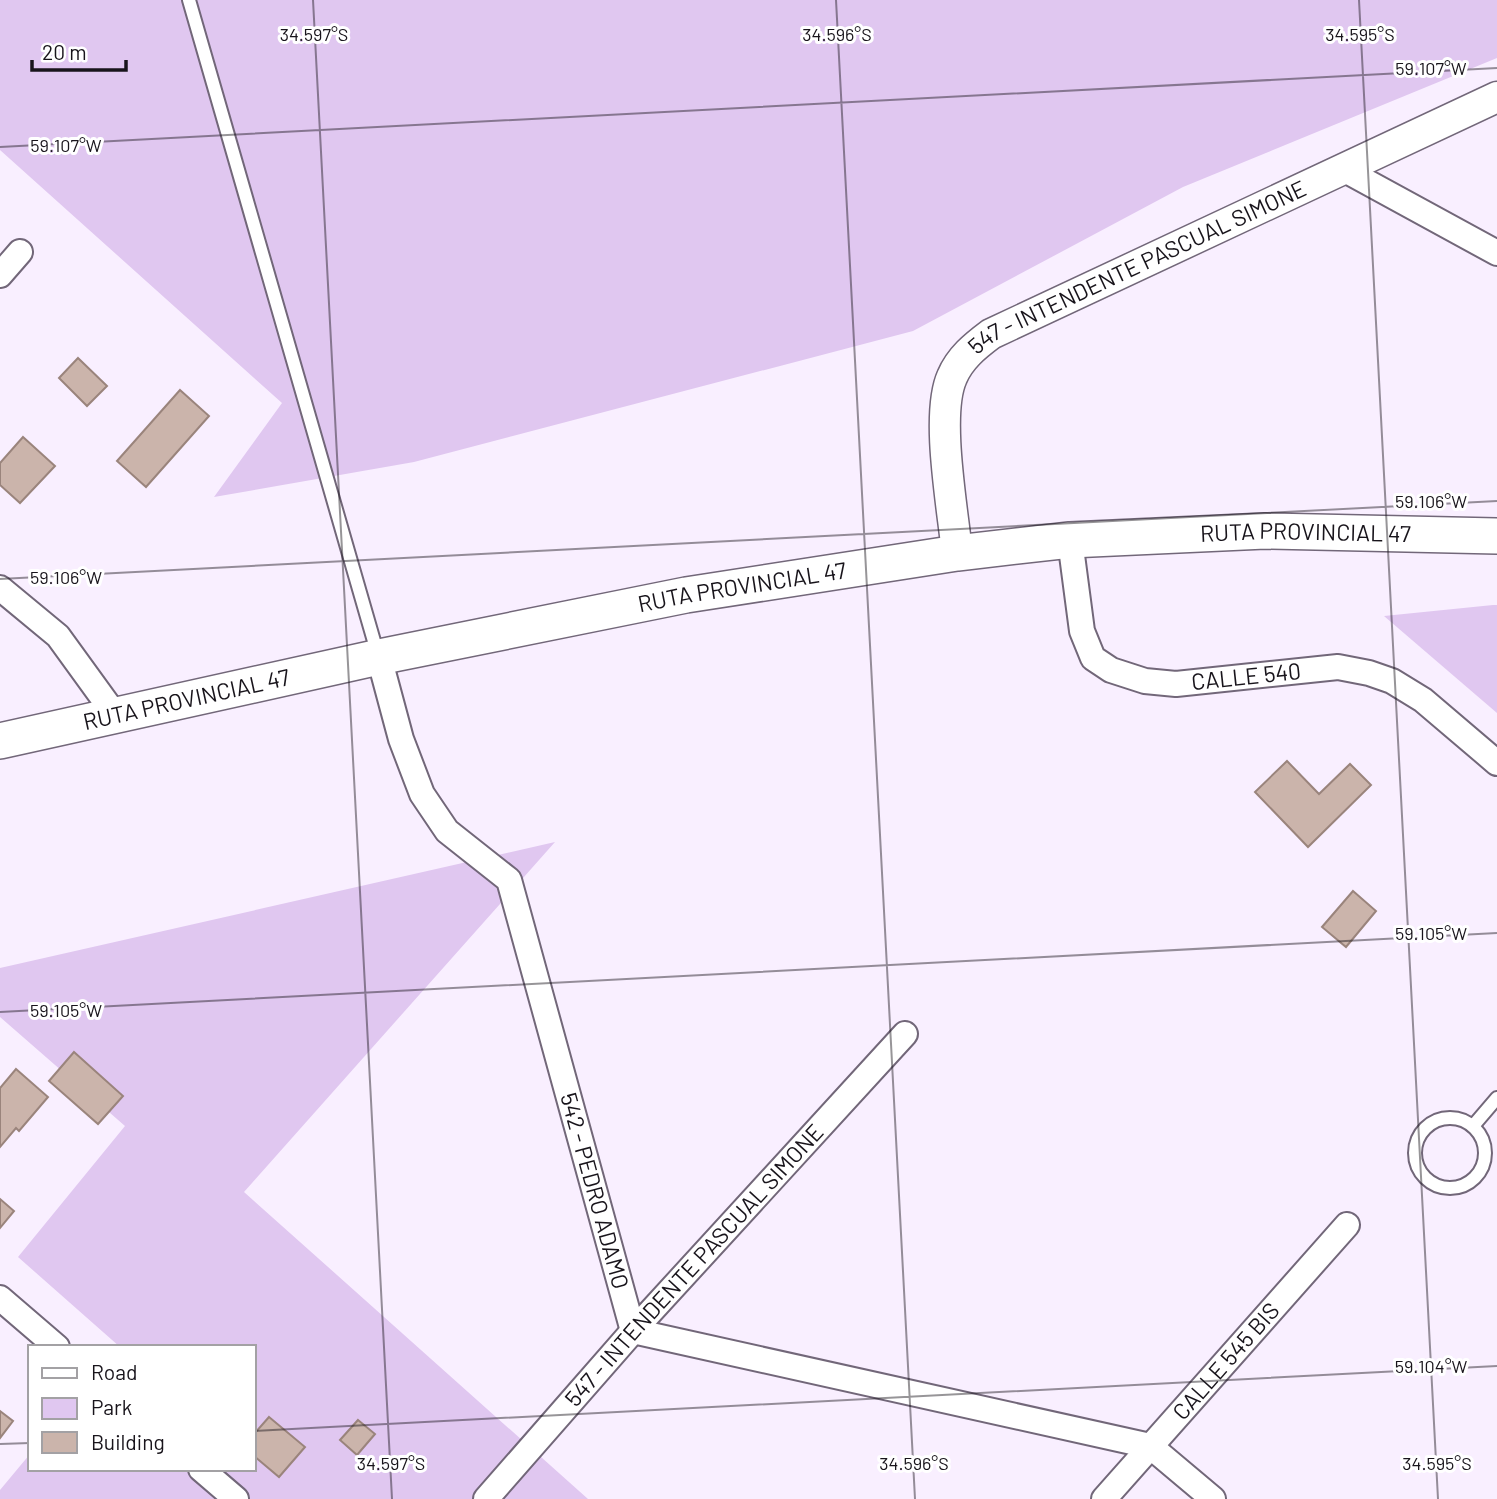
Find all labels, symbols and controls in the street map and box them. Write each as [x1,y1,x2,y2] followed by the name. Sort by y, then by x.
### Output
[280,23,348,45] text: 34.597°S
[802,23,872,45] text: 34.596°S
[1325,23,1395,45] text: 34.595°S
[32,28,126,72] scale bar
[42,39,87,64] text: 20 m
[1395,57,1467,79] text: 59.107°W
[30,134,102,156] text: 59.107°W
[962,173,1310,360] street label: 547 - INTENDENTE PASCUAL SIMONE
[1395,490,1467,512] text: 59.106°W
[1199,516,1411,547] street label: RUTA PROVINCIAL 47
[635,555,848,617] street label: RUTA PROVINCIAL 47
[30,566,102,588] text: 59.106°W
[1190,656,1302,695] street label: CALLE 540
[80,662,292,735] street label: RUTA PROVINCIAL 47
[1395,922,1467,944] text: 59.105°W
[30,999,102,1021] text: 59.105°W
[555,1090,636,1292] street label: 542 - PEDRO ADAMO
[559,1118,829,1412] street label: 547 - INTENDENTE PASCUAL SIMONE
[1166,1296,1285,1425] street label: CALLE 545 BIS
[28,1345,256,1471] legend
[1395,1355,1468,1377] text: 59.104°W
[91,1359,137,1384] text: Road
[91,1394,132,1419] text: Park
[91,1429,165,1454] text: Building
[357,1452,425,1474] text: 34.597°S
[879,1452,949,1474] text: 34.596°S
[1402,1452,1472,1474] text: 34.595°S

